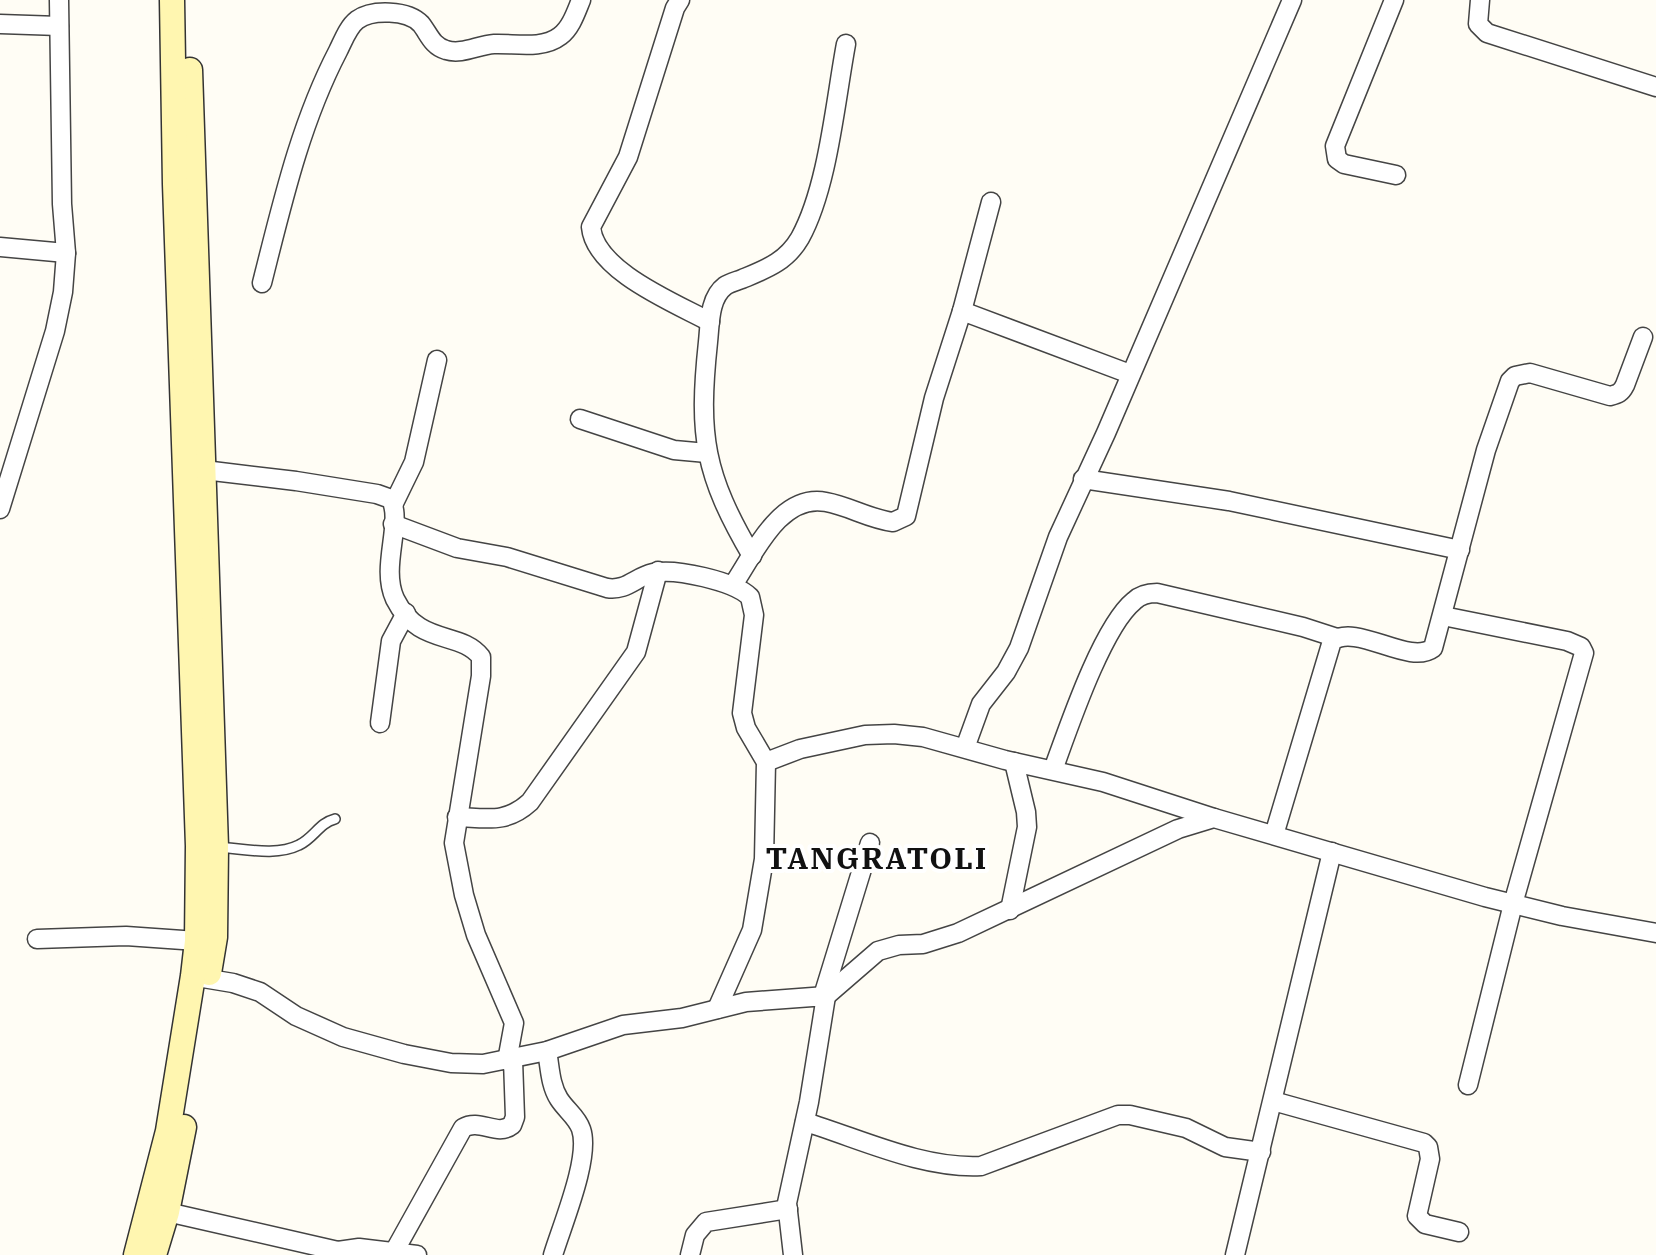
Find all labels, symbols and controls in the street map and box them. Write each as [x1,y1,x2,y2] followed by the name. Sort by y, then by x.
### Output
[766,838,988,877] district label: TANGRATOLI

